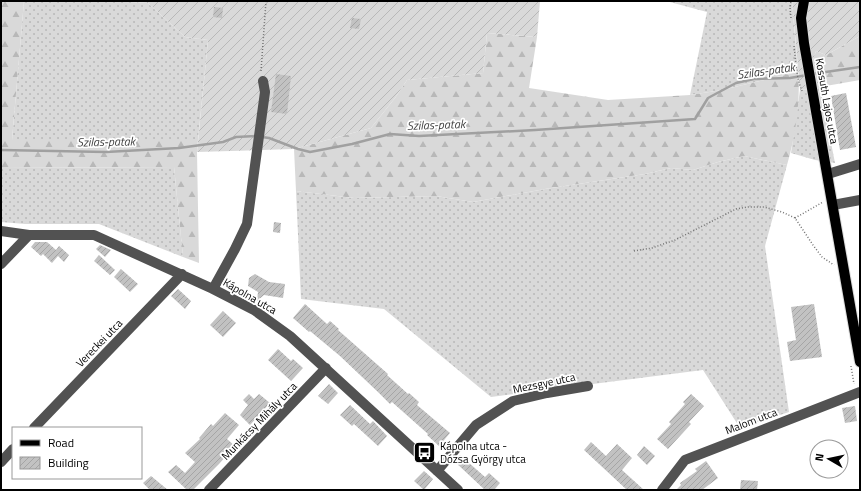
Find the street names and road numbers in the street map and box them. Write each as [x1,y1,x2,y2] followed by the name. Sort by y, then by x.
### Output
[812,57,842,146] street label: Kossuth Lajos utca
[220,274,280,318] street label: Kápolna utca
[72,315,126,371] street label: Vereckei utca
[511,368,577,397] street label: Mezsgye utca
[218,378,301,463] street label: Munkácsy Mihály utca
[723,404,780,438] street label: Malom utca

